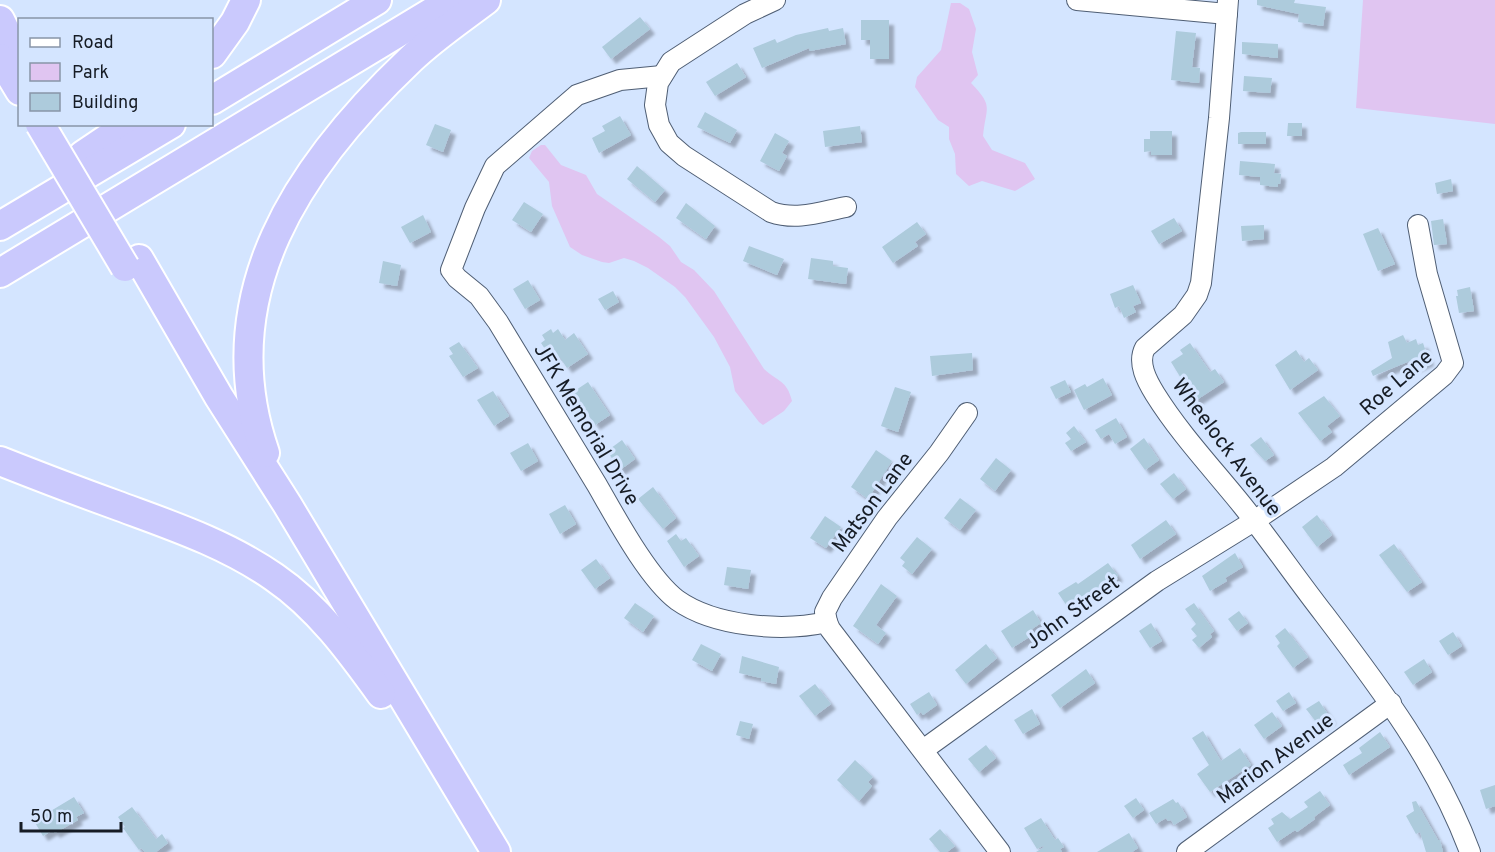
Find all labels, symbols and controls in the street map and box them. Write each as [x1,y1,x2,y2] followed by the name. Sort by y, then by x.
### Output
[18,18,213,126] legend
[72,32,114,55] text: Road
[72,62,109,85] text: Park
[72,92,138,115] text: Building
[527,339,645,511] street label: JFK Memorial Drive
[1355,344,1439,422] street label: Roe Lane
[1165,373,1287,522] street label: Wheelock Avenue
[827,447,920,559] street label: Matson Lane
[1021,570,1125,656] street label: John Street
[1212,708,1340,811] street label: Marion Avenue
[21,795,122,833] scale bar
[30,806,72,829] text: 50 m

